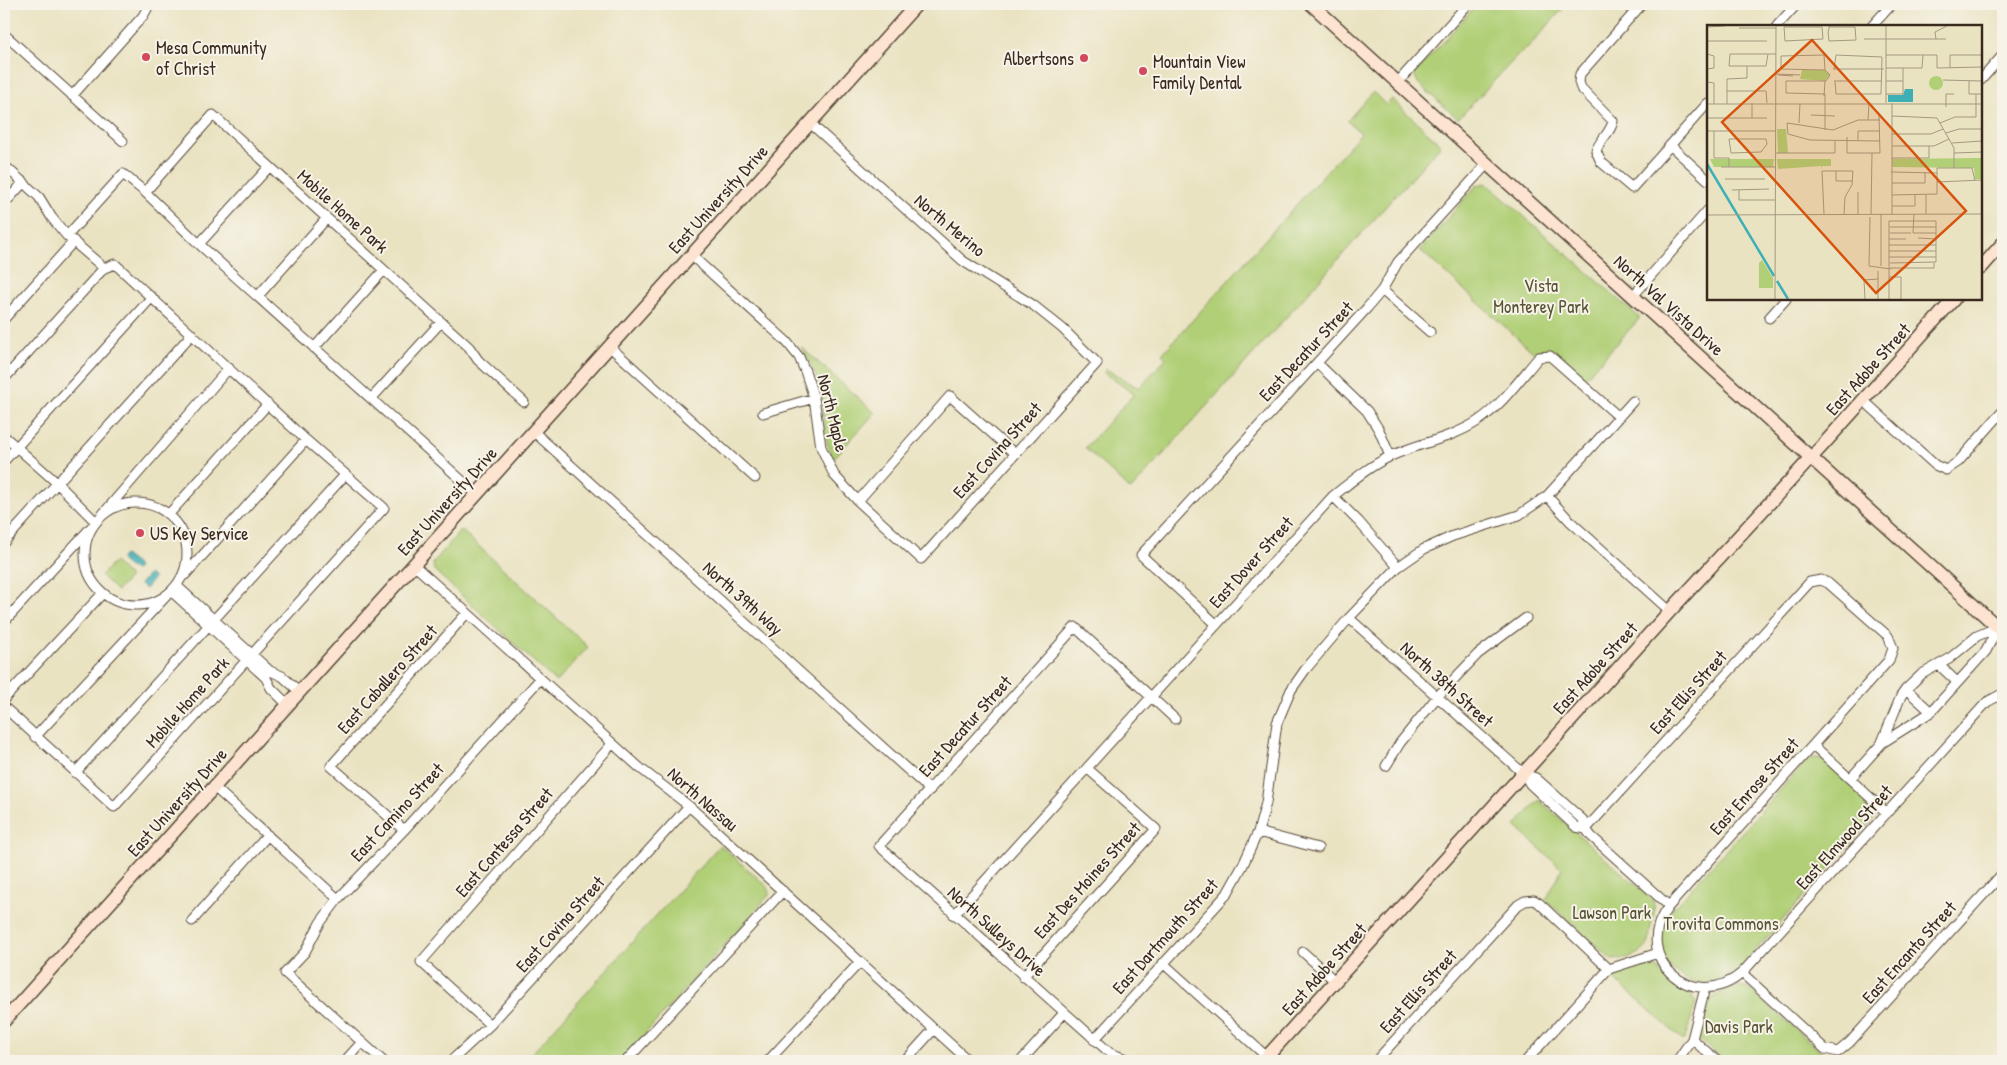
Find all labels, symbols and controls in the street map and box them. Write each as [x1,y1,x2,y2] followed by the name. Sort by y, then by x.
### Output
[1707,25,1982,300] inset map
[156,35,267,81] place label: Mesa Community of Christ
[1003,46,1074,71] place label: Albertsons
[1152,49,1246,95] place label: Mountain View Family Dental
[140,51,152,63] marker: Mesa Community of Christ
[1078,52,1090,64] marker: Albertsons
[1137,65,1149,77] marker: Mountain View Family Dental
[662,139,774,259] street label: East University Drive
[292,163,394,259] street label: Mobile Home Park
[909,188,991,262] street label: North Merino
[1609,249,1729,361] street label: North Val Vista Drive
[1493,273,1589,319] park label: Vista Monterey Park
[1253,295,1359,406] street label: East Decatur Street
[1820,317,1917,420] street label: East Adobe Street
[811,372,855,454] street label: North Maple
[947,396,1048,504] street label: East Covina Street
[391,441,503,561] street label: East University Drive
[1203,510,1299,613] street label: East Dover Street
[150,521,248,546] place label: US Key Service
[134,527,146,539] marker: US Key Service
[697,555,789,641] street label: North 39th Way
[1547,616,1644,719] street label: East Adobe Street
[331,618,443,739] street label: East Caballero Street
[1395,635,1500,733] street label: North 38th Street
[1644,644,1733,739] street label: East Ellis Street
[139,651,235,753] street label: Mobile Home Park
[913,669,1018,782] street label: East Decatur Street
[1704,731,1805,840] street label: East Enrose Street
[121,742,233,862] street label: East University Drive
[345,756,450,867] street label: East Camino Street
[662,761,744,837] street label: North Nassau
[1790,779,1898,895] street label: East Elmwood Street
[449,781,559,902] street label: East Contessa Street
[1028,816,1147,944] street label: East Des Moines Street
[510,870,611,978] street label: East Covina Street
[1106,872,1224,999] street label: East Dartmouth Street
[942,880,1052,982] street label: North Sulleys Drive
[1856,895,1962,1009] street label: East Encanto Street
[1573,900,1652,925] park label: Lawson Park
[1663,911,1779,936] park label: Trovita Commons
[1276,917,1373,1020] street label: East Adobe Street
[1374,943,1463,1038] street label: East Ellis Street
[1705,1014,1774,1039] park label: Davis Park

